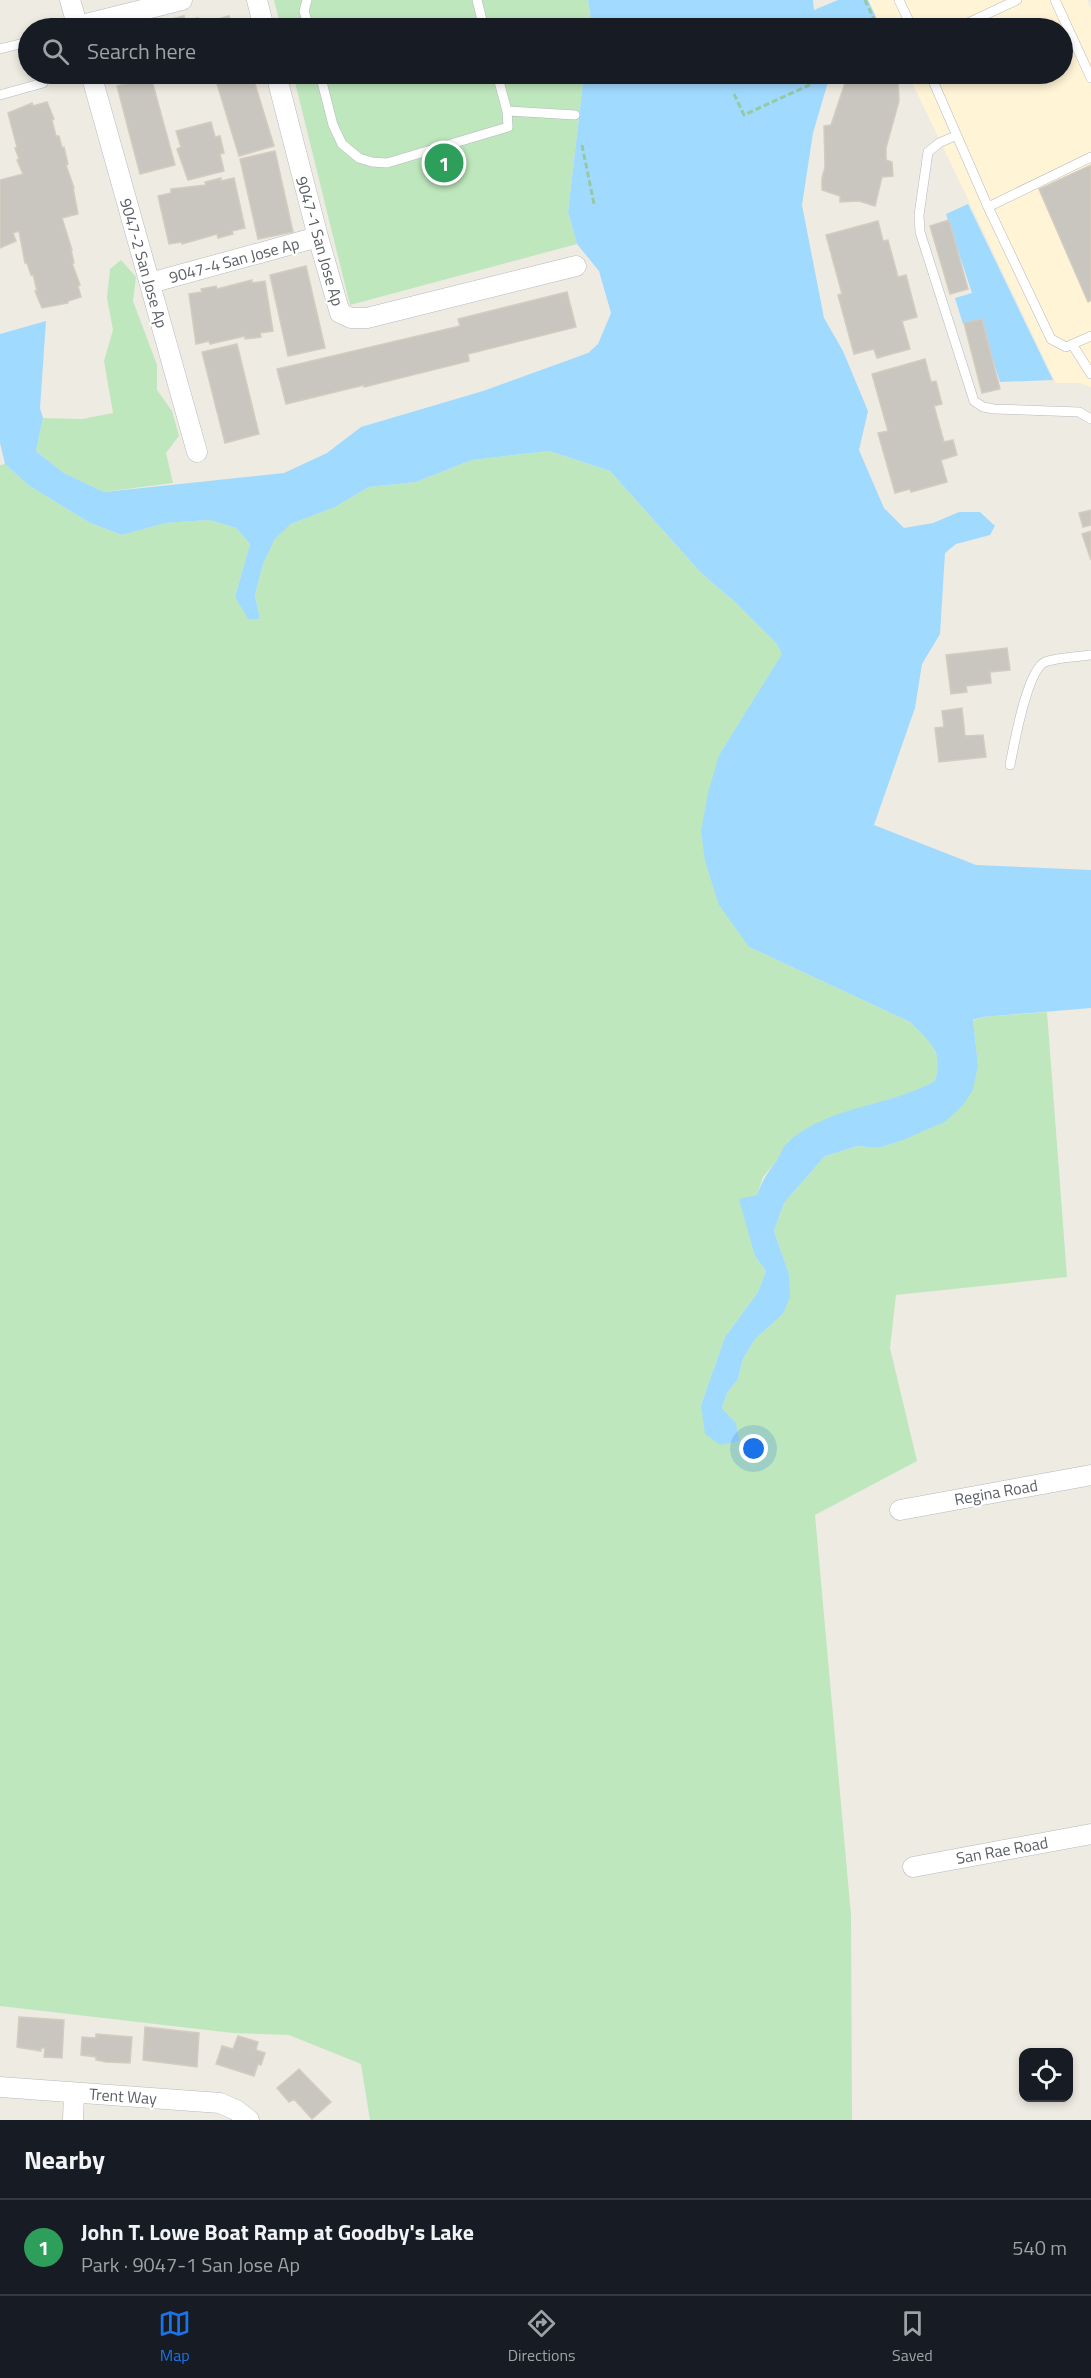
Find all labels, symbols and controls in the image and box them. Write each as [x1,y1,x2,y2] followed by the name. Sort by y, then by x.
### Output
[18,18,1073,84] search box
[87,34,196,68] text: Search here
[39,35,72,68] icon: search
[424,140,464,186] pin: 1
[290,173,350,309] street label: 9047-1 San Jose Ap
[114,195,174,331] street label: 9047-2 San Jose Ap
[166,231,302,289] street label: 9047-4 San Jose Ap
[739,1434,768,1463] your location
[952,1473,1040,1511] street label: Regina Road
[954,1830,1050,1870] street label: San Rae Road
[1019,2048,1073,2102] map controls
[1019,2048,1073,2102] button: locate
[88,2082,158,2110] street label: Trent Way
[24,2140,105,2179] text: Nearby
[81,2215,474,2249] text: John T. Lowe Boat Ramp at Goodby's Lake
[38,2232,49,2263] text: 1
[1012,2232,1067,2263] text: 540 m
[81,2249,300,2280] text: Park · 9047-1 San Jose Ap
[158,2307,191,2367] tab: Map
[508,2307,576,2367] tab: Directions
[892,2307,933,2367] tab: Saved

